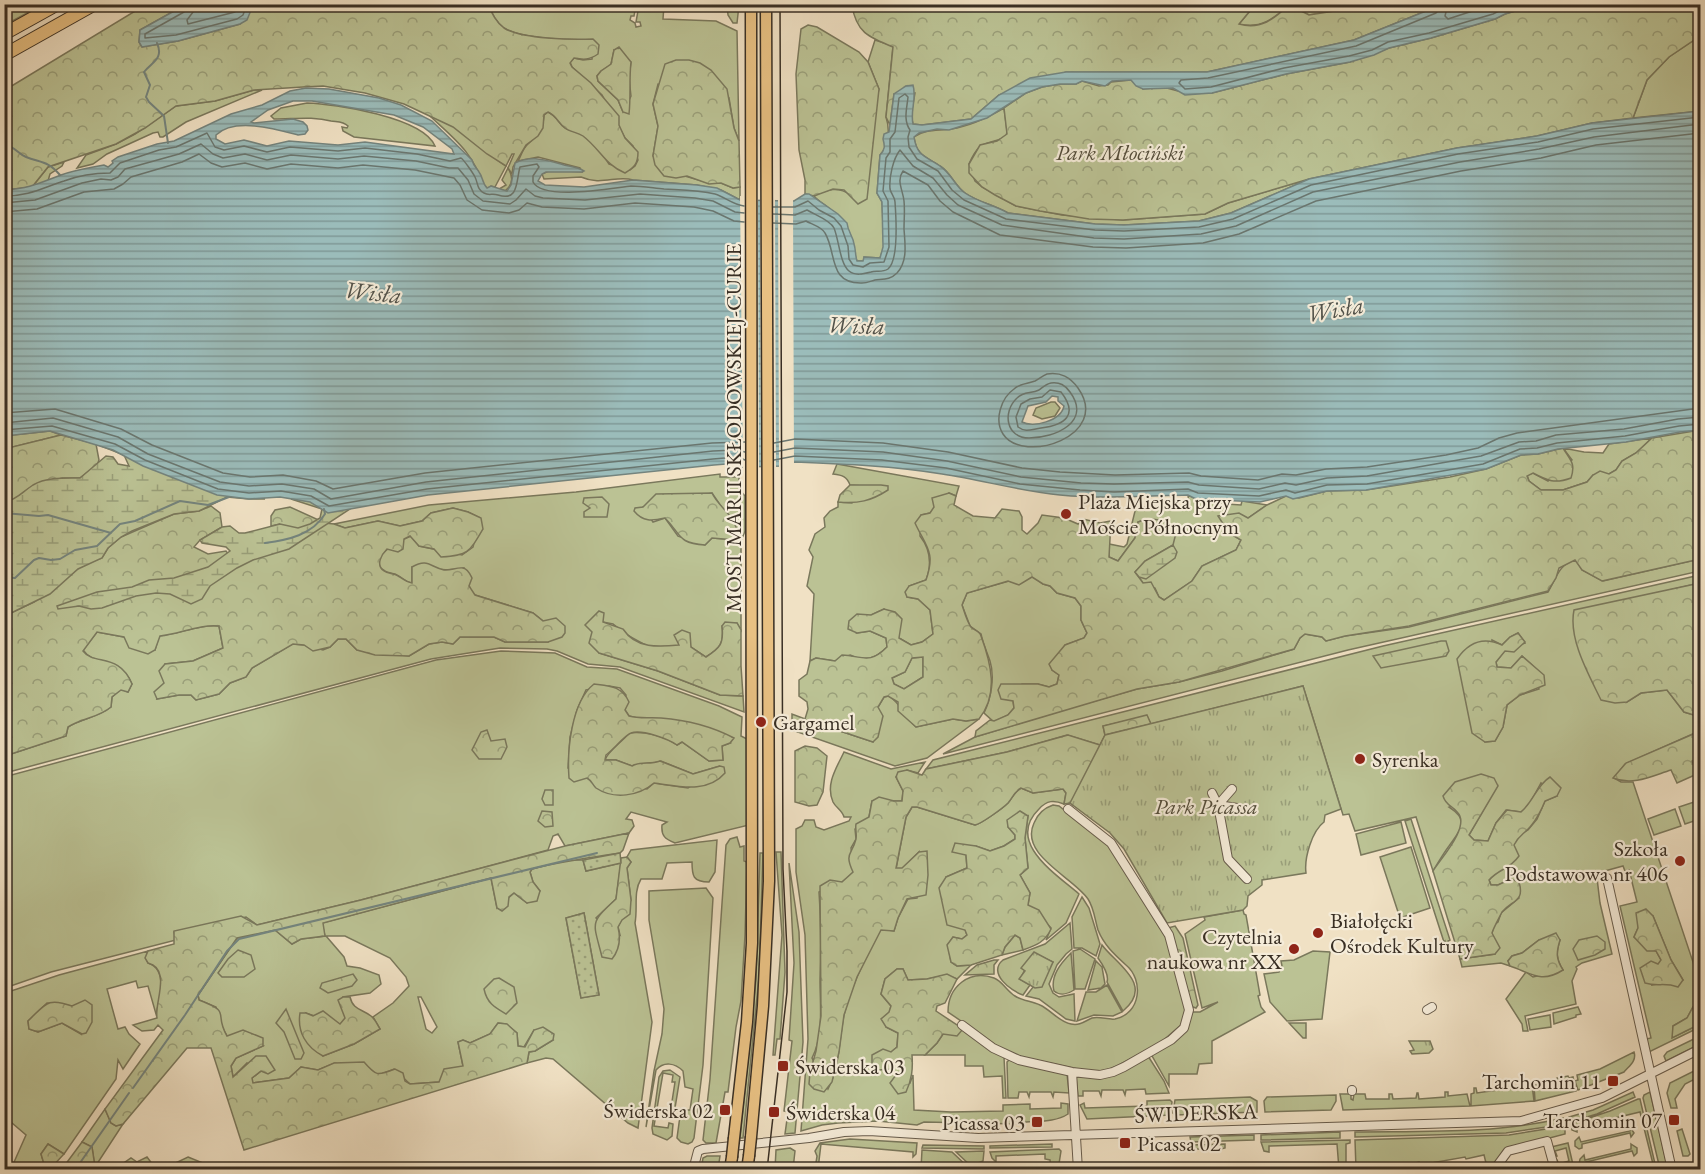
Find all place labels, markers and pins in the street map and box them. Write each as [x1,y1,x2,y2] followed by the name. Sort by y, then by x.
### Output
[1078,487,1239,541] place label: Plaża Miejska przy Moście Północnym
[1059,507,1073,521] marker: Plaża Miejska przy Moście Północnym
[773,708,855,737] place label: Gargamel
[754,715,768,729] marker: Gargamel
[1372,745,1439,774] place label: Syrenka
[1353,752,1367,766] marker: Syrenka
[1505,834,1668,888] place label: Szkoła Podstawowa nr 406
[1673,854,1687,868] marker: Szkoła Podstawowa nr 406
[1330,906,1474,960] place label: Białołęcki Ośrodek Kultury
[1147,922,1282,976] place label: Czytelnia naukowa nr XX
[1311,926,1325,940] marker: Białołęcki Ośrodek Kultury
[1287,942,1301,956] marker: Czytelnia naukowa nr XX
[795,1052,904,1081] place label: Świderska 03
[776,1059,790,1073] marker: Świderska 03
[1482,1067,1601,1096] place label: Tarchomin 11
[1606,1074,1620,1088] marker: Tarchomin 11
[604,1096,713,1125] place label: Świderska 02
[786,1098,896,1127] place label: Świderska 04
[718,1103,732,1117] marker: Świderska 02
[767,1105,781,1119] marker: Świderska 04
[1543,1106,1662,1135] place label: Tarchomin 07
[942,1108,1025,1137] place label: Picassa 03
[1667,1113,1681,1127] marker: Tarchomin 07
[1030,1115,1044,1129] marker: Picassa 03
[1137,1129,1221,1158] place label: Picassa 02
[1118,1136,1132,1150] marker: Picassa 02

